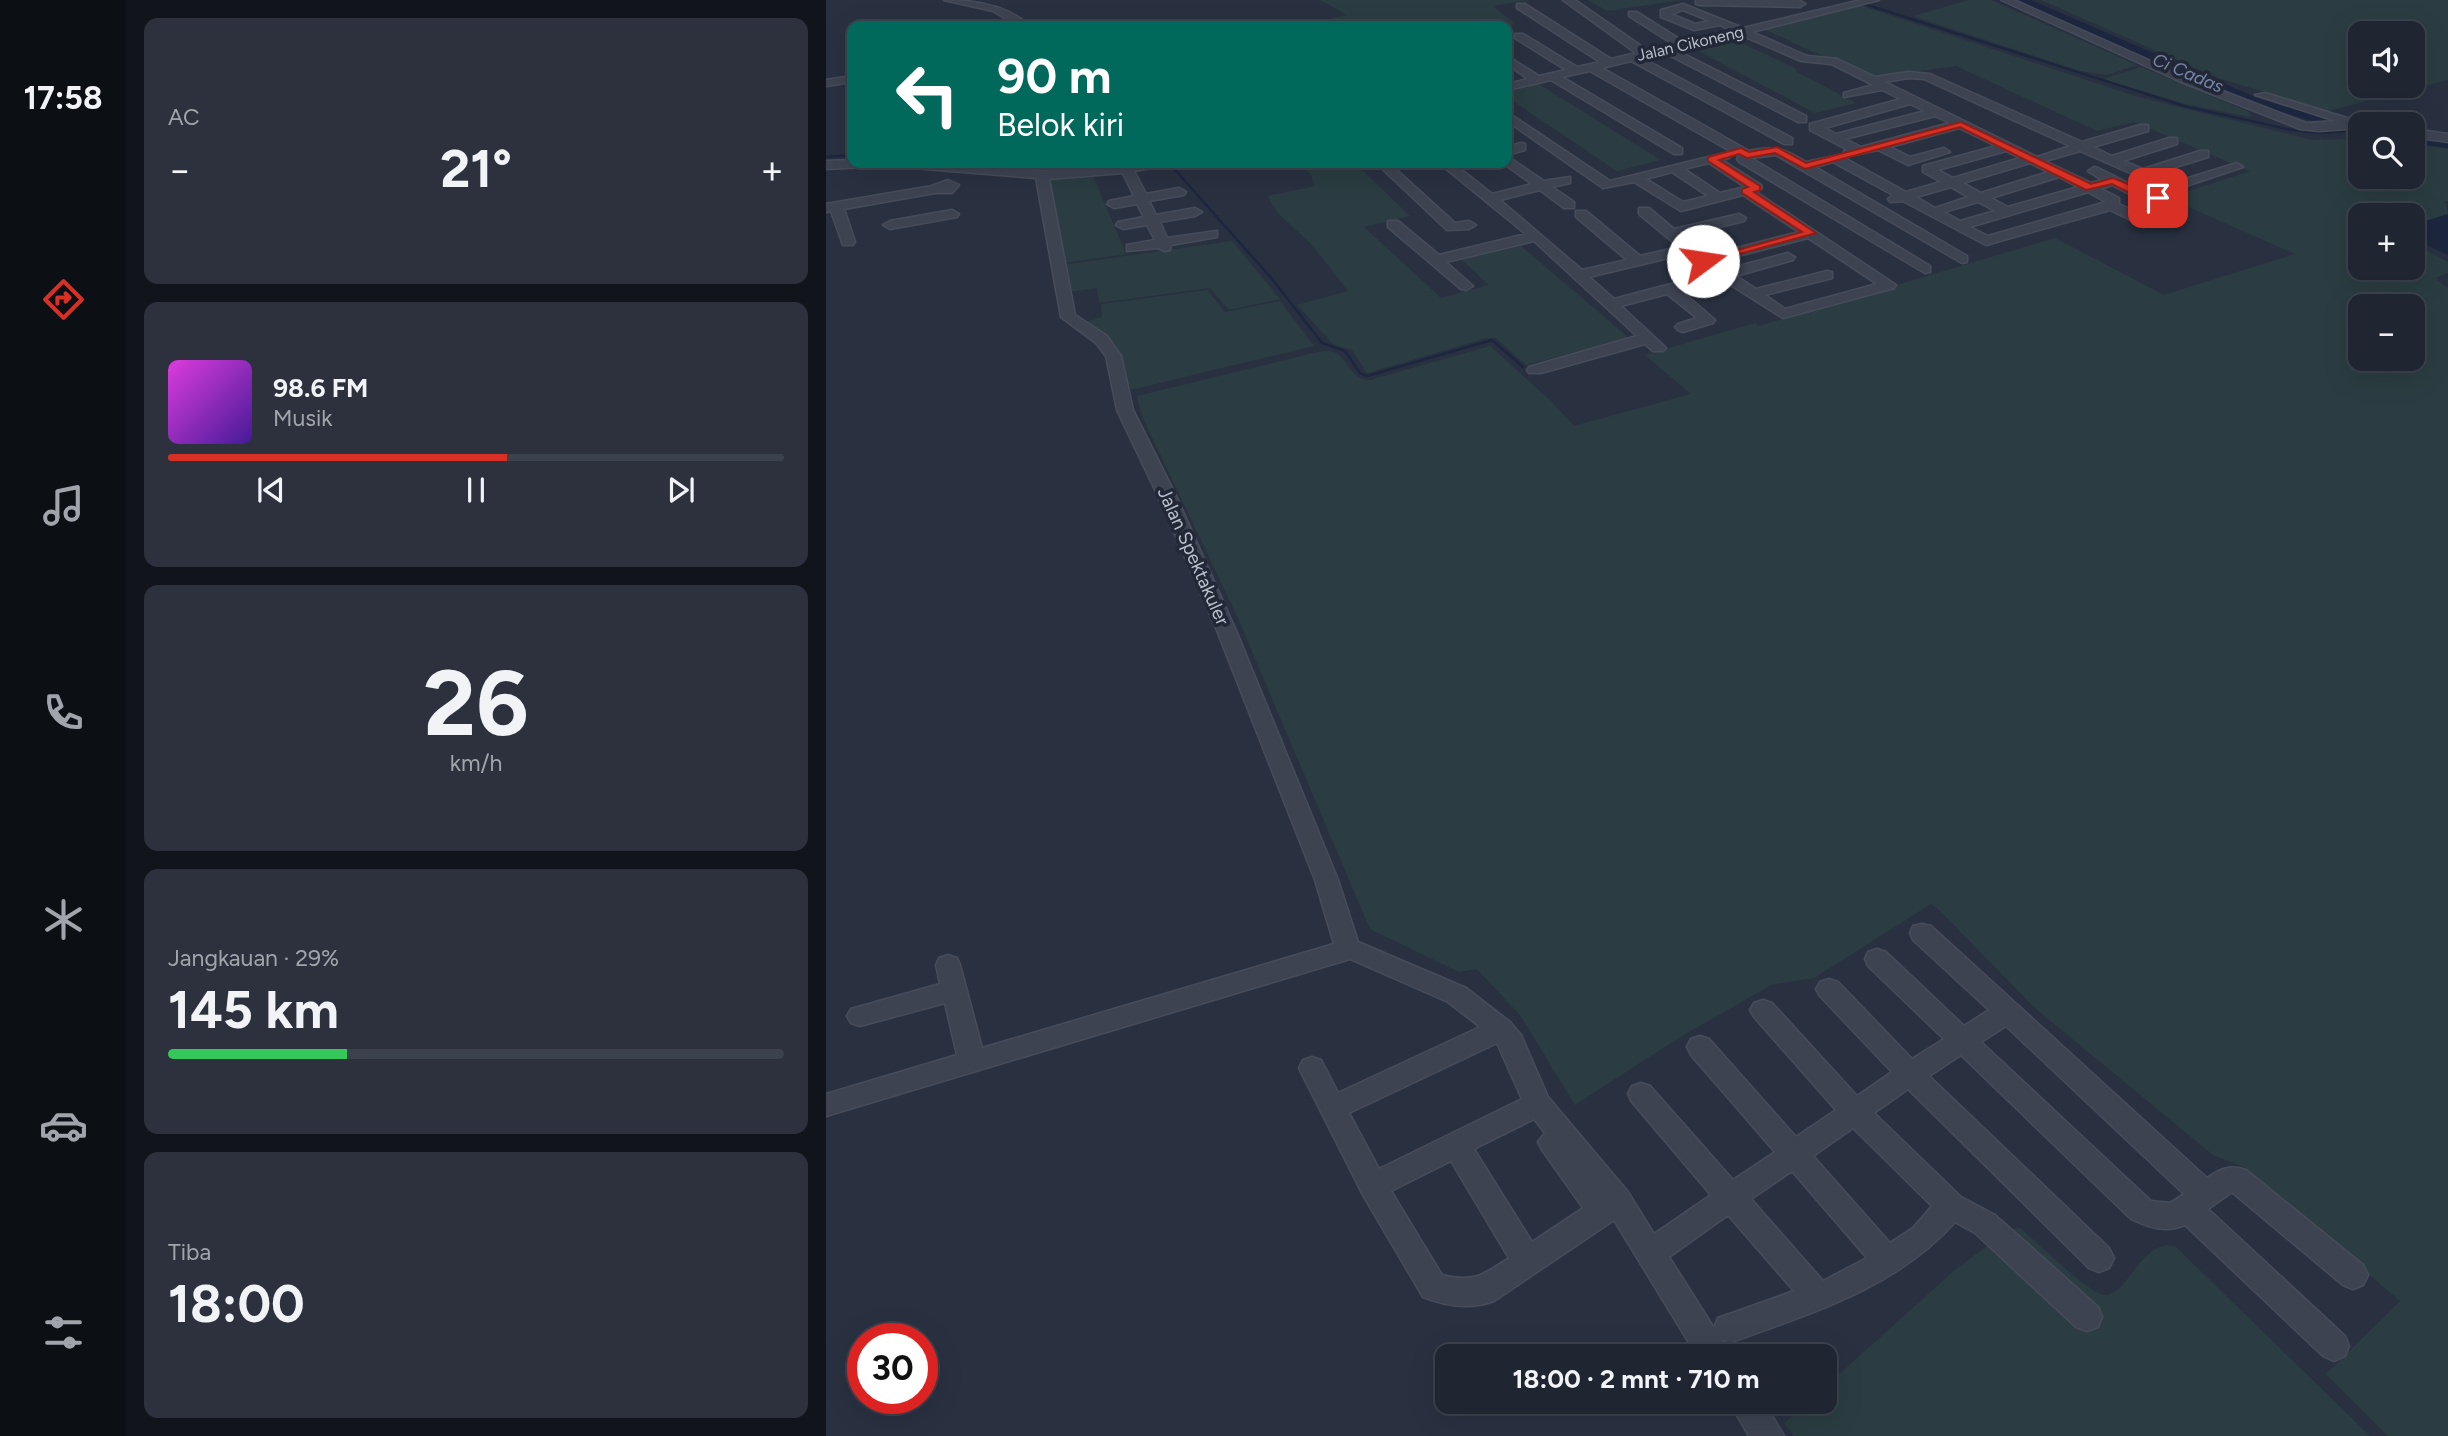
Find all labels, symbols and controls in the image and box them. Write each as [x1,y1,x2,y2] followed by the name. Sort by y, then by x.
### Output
[2348,21,2425,371] map controls
[2348,21,2425,98] button: sound
[1635,22,1745,65] street label: Jalan Cikoneng
[997,46,1112,105] text: 90 m
[2149,48,2227,98] water label: Ci Cadas
[882,49,973,140] icon: left
[23,79,103,117] text: 17:58
[168,103,200,131] text: AC
[997,106,1124,144] text: Belok kiri
[2348,112,2425,189] button: search
[440,138,512,200] text: 21°
[168,147,192,193] text: −
[760,147,784,193] text: +
[2128,168,2188,228] pin
[2139,179,2177,217] icon: arrive
[2348,203,2425,280] button: +
[1666,224,1740,298] position arrow
[39,275,88,324] icon: directions
[2348,294,2425,371] button: −
[273,372,368,404] text: 98.6 FM
[273,404,333,432] text: Musik
[252,471,290,509] icon: previous
[457,471,495,509] icon: pause
[662,471,700,509] icon: next
[39,481,88,530] icon: music
[1153,484,1235,629] street label: Jalan Spektakuler
[423,649,529,758] text: 26
[39,688,88,737] icon: phone
[450,749,502,777] text: km/h
[39,895,88,944] icon: climate
[168,944,339,972] text: Jangkauan · 29%
[168,979,339,1041] text: 145 km
[39,1101,88,1150] icon: car
[168,1238,211,1266] text: Tiba
[168,1273,305,1335] text: 18:00
[39,1308,88,1357] icon: filters
[847,1323,938,1414] speed limit sign: 30
[1513,1363,1759,1395] text: 18:00 · 2 mnt · 710 m

